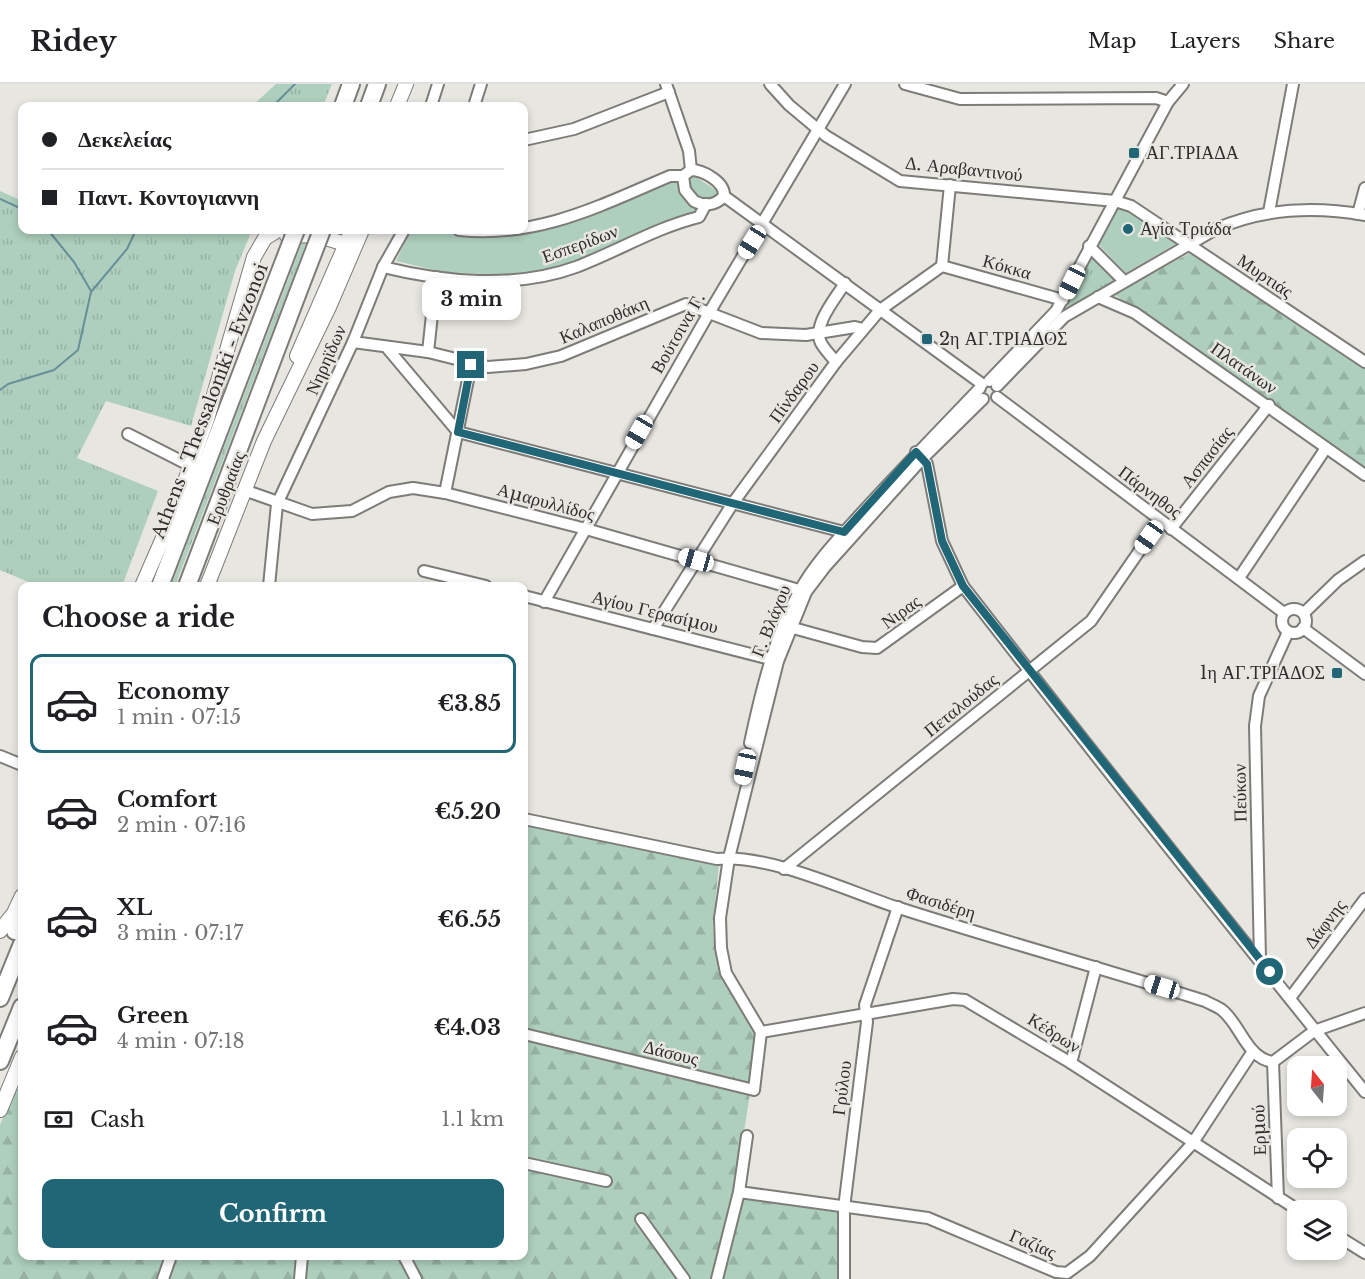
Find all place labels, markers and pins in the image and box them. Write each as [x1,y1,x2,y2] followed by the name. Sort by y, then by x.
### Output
[1146,142,1239,164] place label: ΑΓ.ΤΡΙΑΔΑ
[1127,146,1141,160] marker: ΑΓ.ΤΡΙΑΔΑ
[1140,218,1232,240] place label: Αγία Τριάδα
[1121,222,1135,236] marker: Αγία Τριάδα
[939,328,1068,350] place label: 2η ΑΓ.ΤΡΙΑΔΟΣ
[920,332,934,346] marker: 2η ΑΓ.ΤΡΙΑΔΟΣ
[1199,662,1325,684] place label: 1η ΑΓ.ΤΡΙΑΔΟΣ
[1330,666,1344,680] marker: 1η ΑΓ.ΤΡΙΑΔΟΣ

